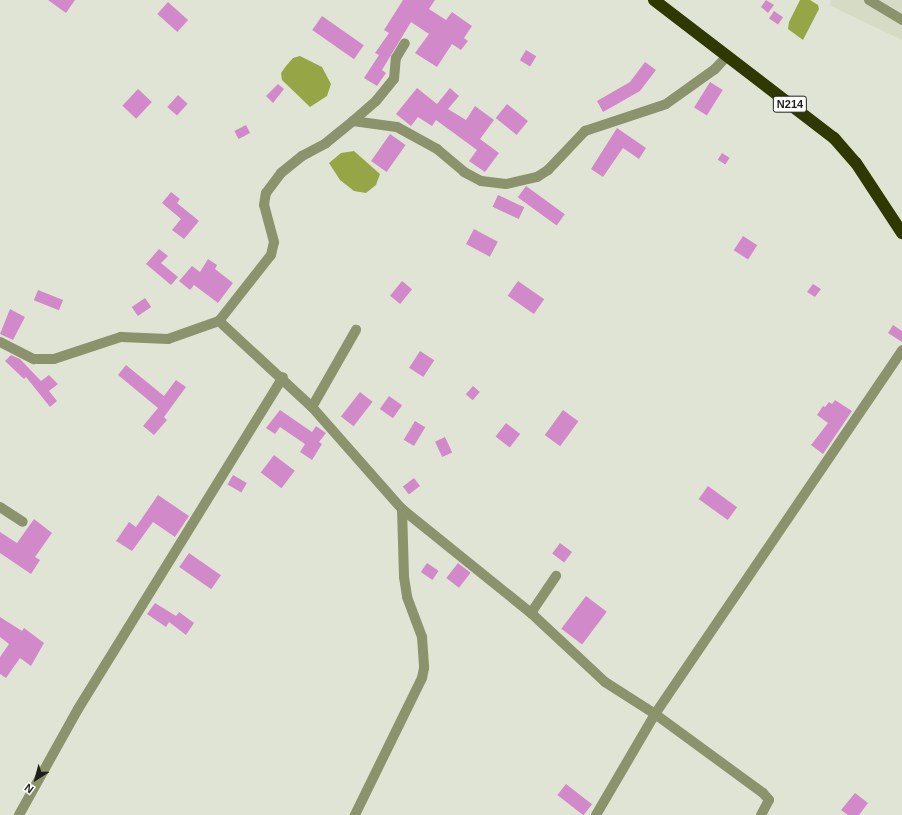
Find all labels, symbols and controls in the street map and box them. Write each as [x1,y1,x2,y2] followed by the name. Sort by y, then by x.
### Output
[772,95,808,113] road number: N214
[16,759,56,799] north arrow
[22,782,36,796] text: N

